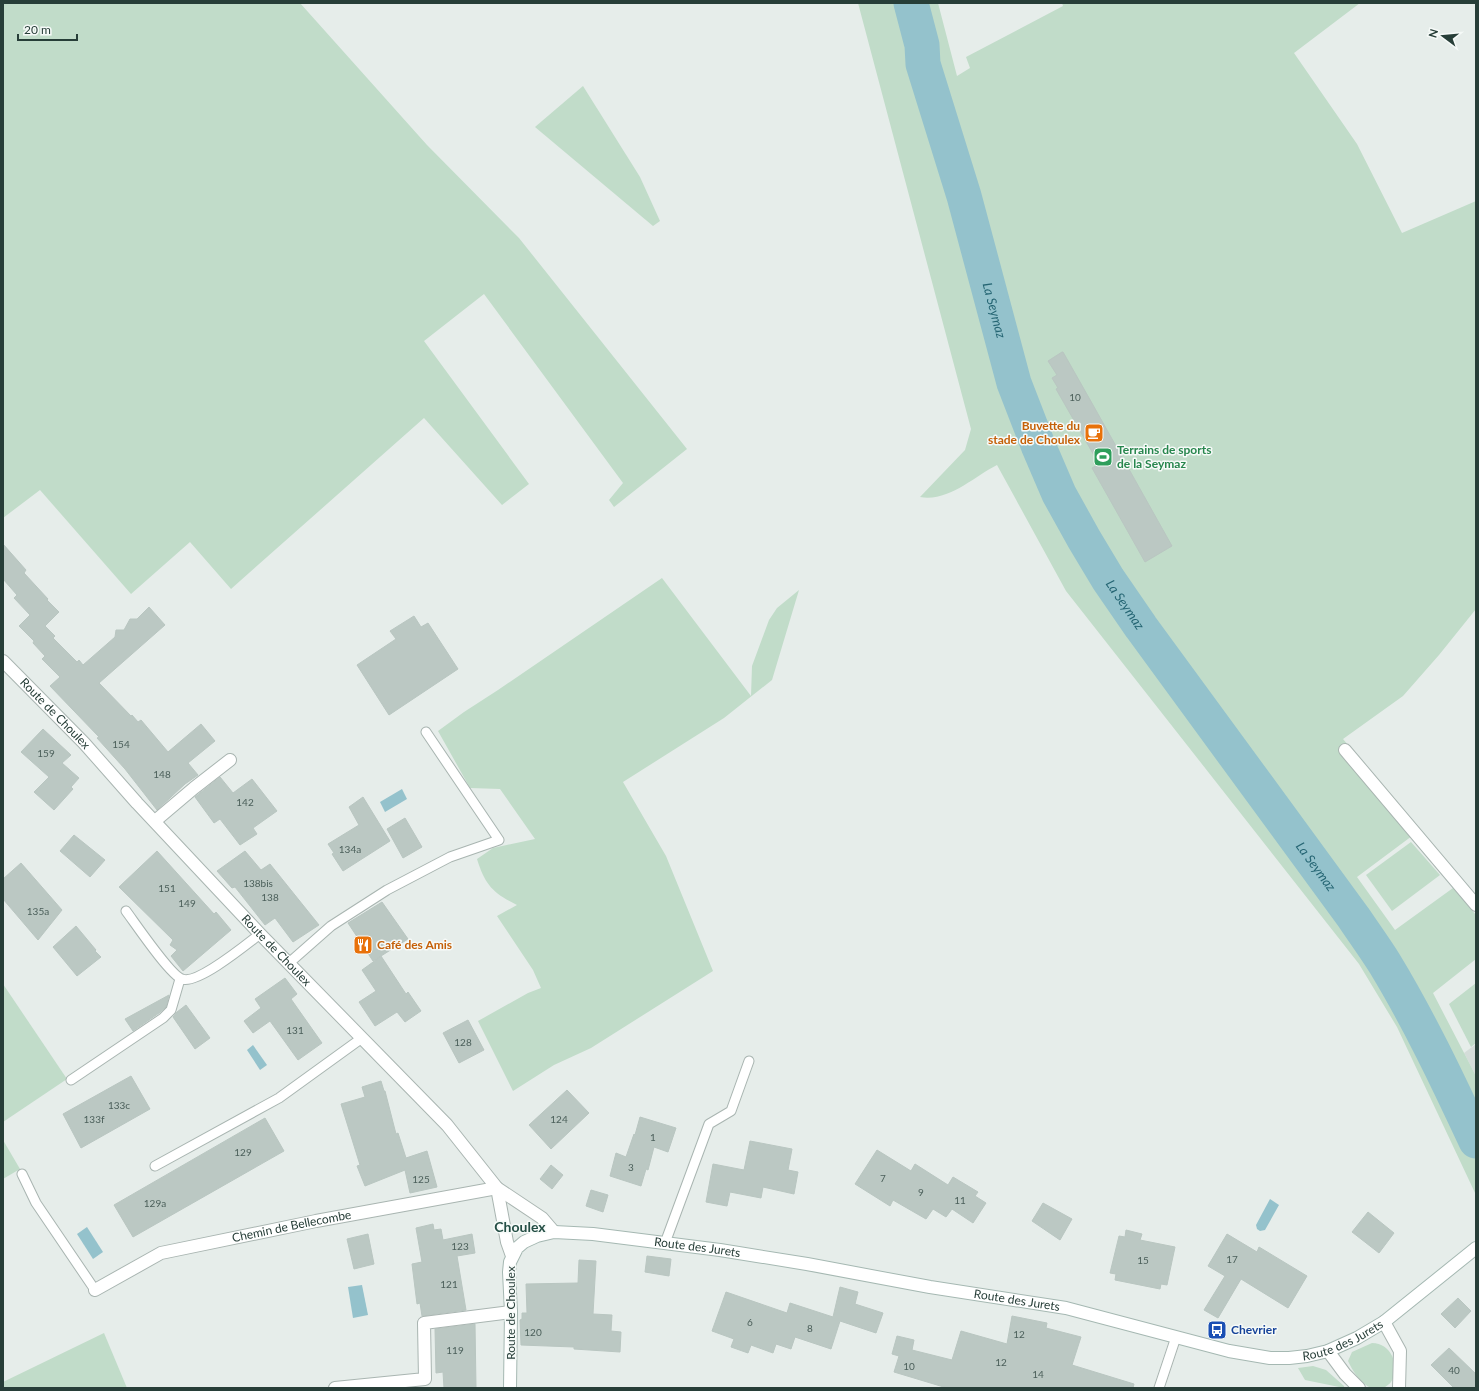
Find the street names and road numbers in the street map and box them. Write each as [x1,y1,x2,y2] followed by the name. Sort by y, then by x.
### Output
[17,675,94,752] street label: Route de Choulex
[239,911,315,989] street label: Route de Choulex
[231,1207,352,1245] street label: Chemin de Bellecombe
[653,1234,742,1260] street label: Route des Jurets
[503,1266,518,1360] street label: Route de Choulex
[973,1286,1061,1314] street label: Route des Jurets
[1302,1316,1386,1363] street label: Route des Jurets

